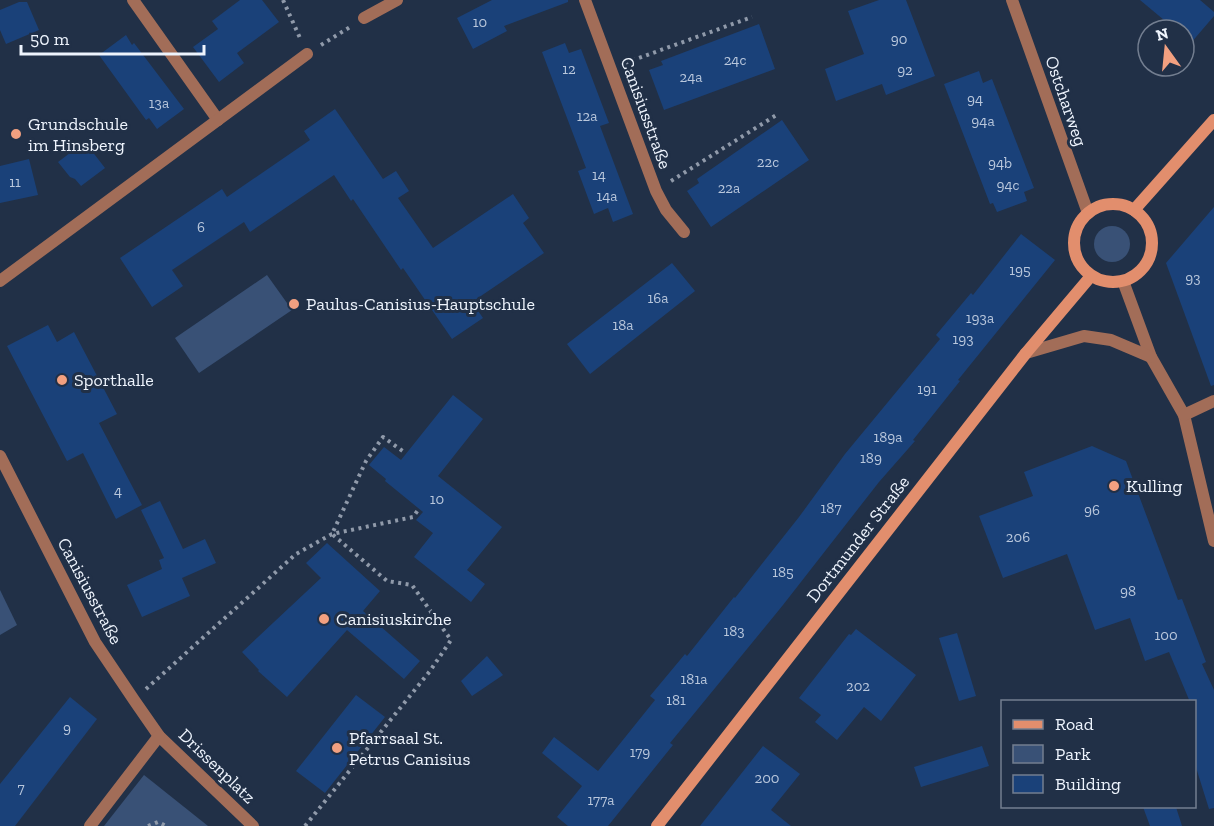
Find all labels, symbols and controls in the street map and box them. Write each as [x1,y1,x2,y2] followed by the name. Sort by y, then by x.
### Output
[473,13,487,31] house number: 10
[21,18,204,56] scale bar
[1136,18,1196,78] north arrow
[1154,23,1171,45] text: N
[30,28,70,50] text: 50 m
[891,30,907,48] house number: 90
[724,51,746,69] house number: 24c
[1040,53,1092,149] street label: Ostcharweg
[616,54,676,172] street label: Canisiusstraße
[562,60,576,78] house number: 12
[897,61,913,79] house number: 92
[679,68,703,86] house number: 24a
[967,90,983,108] house number: 94
[149,94,169,112] house number: 13a
[577,107,597,125] house number: 12a
[971,112,995,130] house number: 94a
[28,113,128,156] place label: Grundschule im Hinsberg
[9,127,23,141] marker: Grundschule im Hinsberg
[757,153,779,171] house number: 22c
[988,154,1012,172] house number: 94b
[592,166,606,184] house number: 14
[9,173,21,191] house number: 11
[997,176,1020,194] house number: 94c
[718,179,740,197] house number: 22a
[596,187,618,205] house number: 14a
[197,218,205,236] house number: 6
[1009,261,1031,279] house number: 195
[1185,269,1201,287] house number: 93
[648,289,669,307] house number: 16a
[306,293,535,315] place label: Paulus-Canisius-Hauptschule
[287,297,301,311] marker: Paulus-Canisius-Hauptschule
[966,309,994,327] house number: 193a
[612,316,634,334] house number: 18a
[952,330,974,348] house number: 193
[74,369,154,391] place label: Sporthalle
[55,373,69,387] marker: Sporthalle
[917,380,937,398] house number: 191
[873,428,903,446] house number: 189a
[860,449,882,467] house number: 189
[802,471,914,607] street label: Dortmunder Straße
[1126,475,1182,497] place label: Kulling
[1107,479,1121,493] marker: Kulling
[114,482,122,500] house number: 4
[430,490,444,508] house number: 10
[821,499,841,517] house number: 187
[1084,501,1100,519] house number: 96
[1006,528,1030,546] house number: 206
[53,534,127,648] street label: Canisiusstraße
[772,563,794,581] house number: 185
[1120,582,1136,600] house number: 98
[336,608,451,630] place label: Canisiuskirche
[317,612,331,626] marker: Canisiuskirche
[723,622,745,640] house number: 183
[1154,626,1178,644] house number: 100
[681,670,707,688] house number: 181a
[846,677,870,695] house number: 202
[666,691,686,709] house number: 181
[1001,700,1196,808] legend
[1055,713,1094,735] text: Road
[63,719,71,737] house number: 9
[174,724,260,808] street label: Drissenplatz
[349,727,470,770] place label: Pfarrsaal St. Petrus Canisius
[330,741,344,755] marker: Pfarrsaal St. Petrus Canisius
[630,743,650,761] house number: 179
[1055,743,1091,765] text: Park
[754,769,780,787] house number: 200
[1055,773,1121,795] text: Building
[17,779,25,797] house number: 7
[588,791,614,809] house number: 177a

